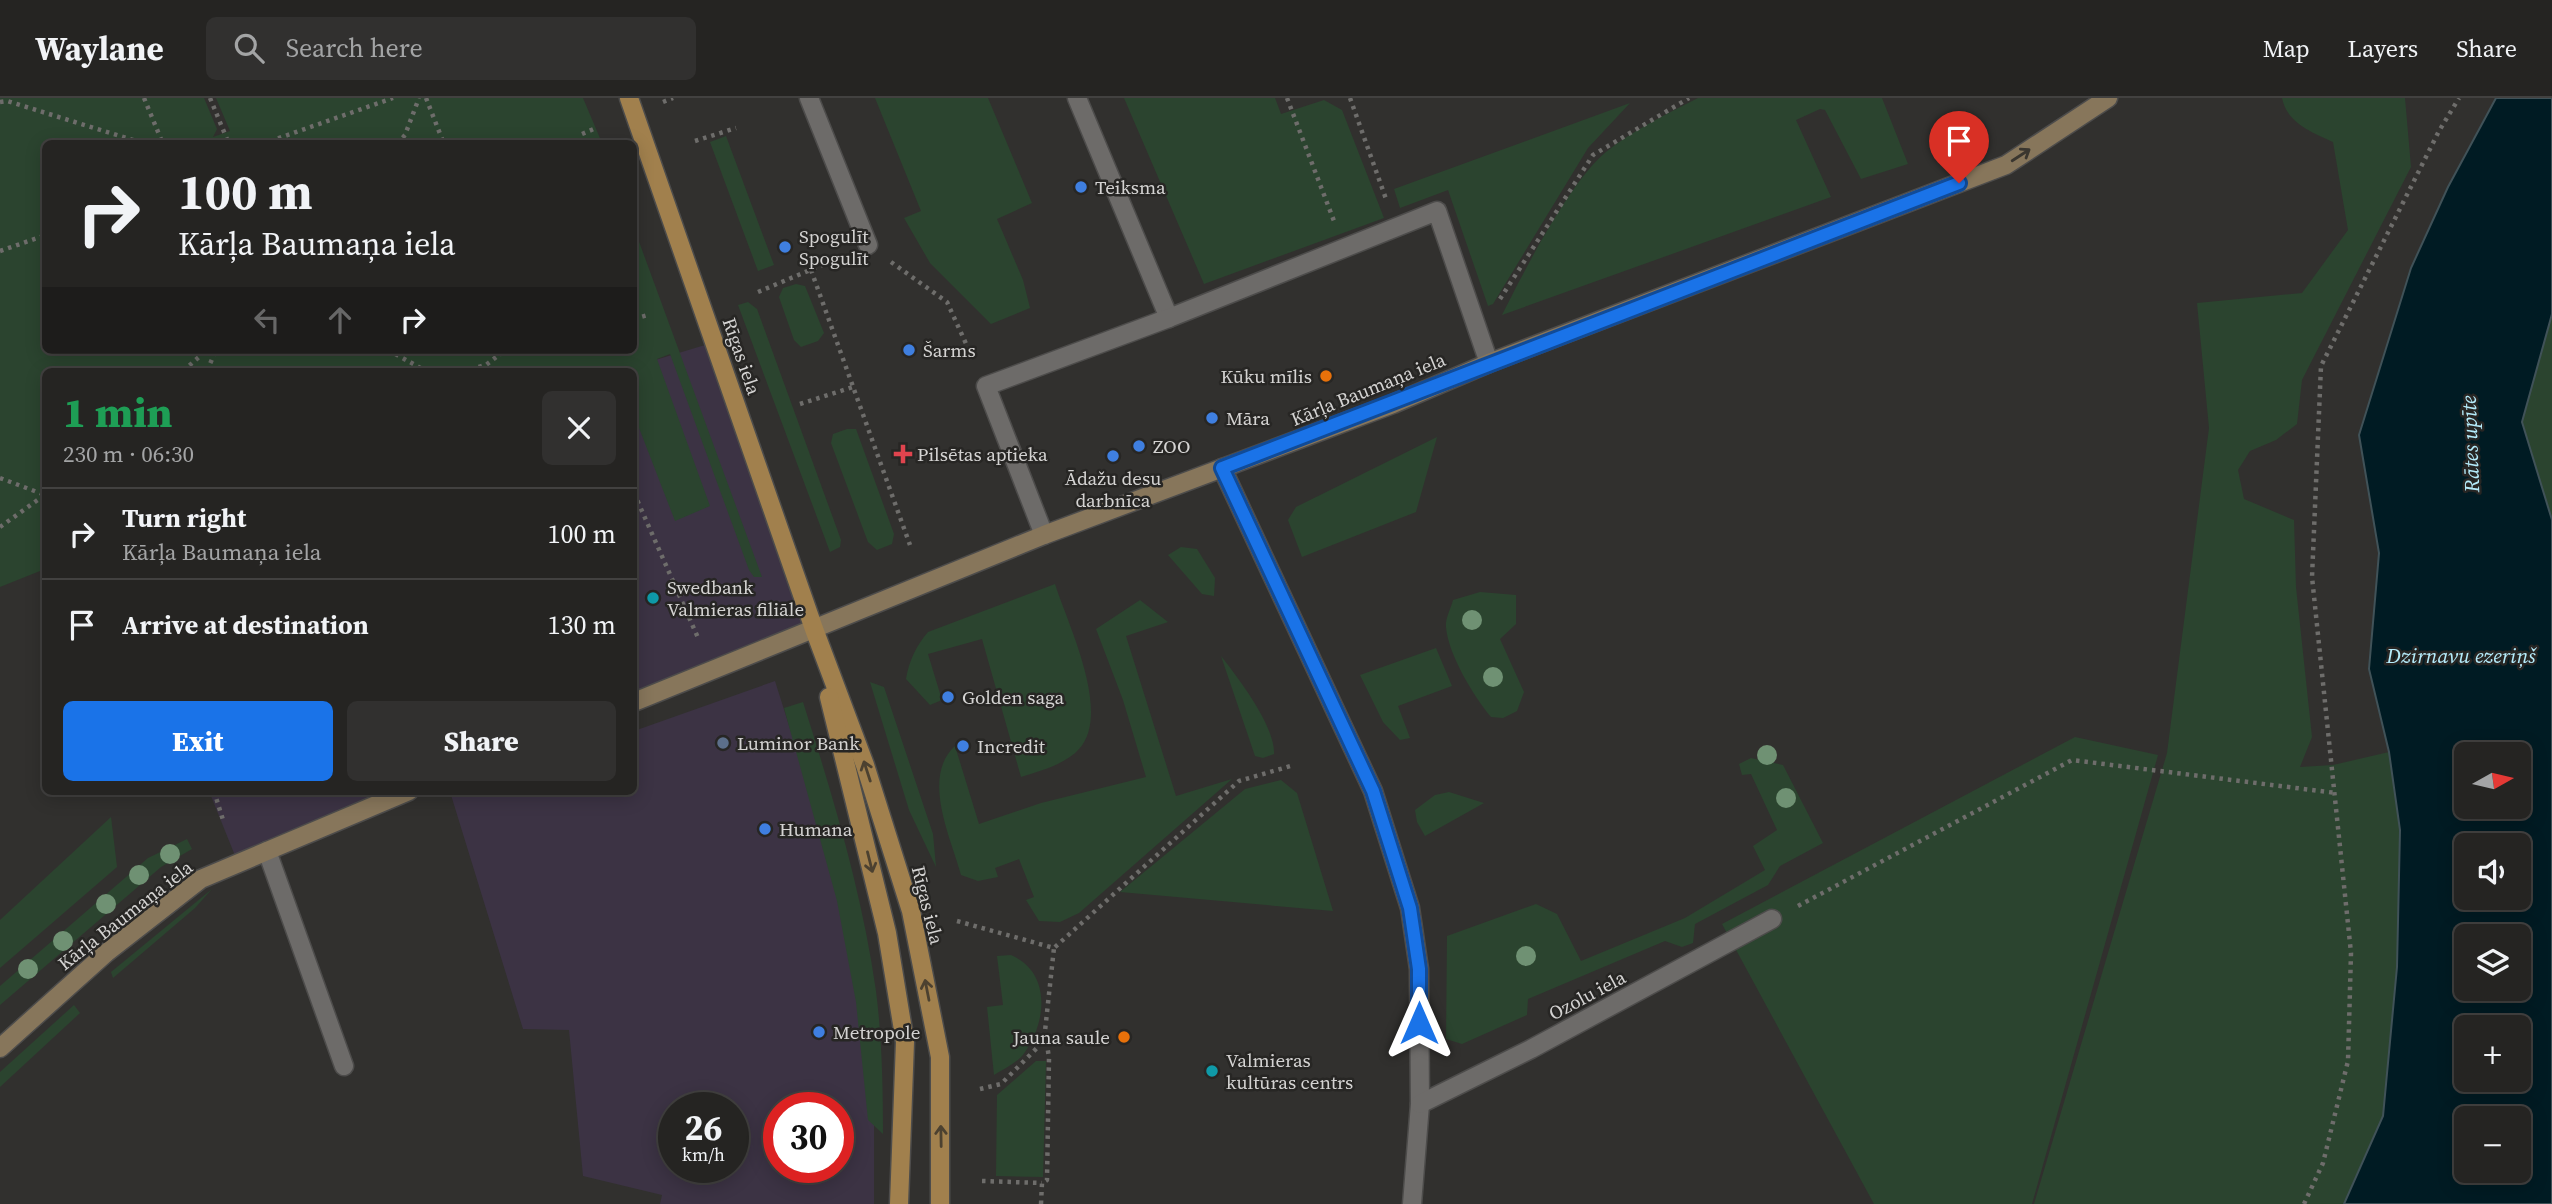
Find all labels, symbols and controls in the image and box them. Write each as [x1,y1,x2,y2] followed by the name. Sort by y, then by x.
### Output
[206,17,696,80] search box
[35,26,164,71] text: Waylane
[230,29,268,67] icon: search
[286,30,423,66] text: Search here
[2263,32,2310,65] text: Map
[2348,32,2418,65] text: Layers
[2456,32,2517,65] text: Share
[1929,111,1989,183] pin
[1940,122,1978,160] icon: arrive
[2010,148,2030,162] one-way arrow
[178,158,313,225] text: 100 m
[63,168,154,259] icon: right
[1095,174,1166,200] place label: Teiksma
[1073,179,1089,195] marker: Teiksma
[178,222,456,266] text: Kārļa Baumaņa iela
[799,223,869,271] place label: Spogulīt Spogulīt
[777,239,793,255] marker: Spogulīt Spogulīt
[248,301,286,339] icon: left
[321,301,359,339] icon: ahead
[394,301,432,339] icon: right
[717,314,767,398] street label: Rīgas iela
[923,337,976,363] place label: Šarms
[901,342,917,358] marker: Šarms
[1287,346,1450,432] street label: Kārļa Baumaņa iela
[1220,363,1312,389] place label: Kūku mīlis
[1318,368,1334,384] marker: Kūku mīlis
[63,383,173,441] text: 1 min
[542,391,616,465] button: close
[2454,395,2486,494] water label: Rātes upīte
[1226,405,1270,431] place label: Māra
[1204,410,1220,426] marker: Māra
[1153,433,1190,459] place label: ZOO
[63,438,194,470] text: 230 m · 06:30
[1131,438,1147,454] marker: ZOO
[917,441,1048,467] place label: Pilsētas aptieka
[895,446,911,462] marker: Pilsētas aptieka
[1105,448,1121,464] marker: Ādažu desu darbnīca
[1065,465,1161,513] place label: Ādažu desu darbnīca
[122,500,246,536] text: Turn right
[63,515,101,553] icon: right
[548,516,616,552] text: 100 m
[122,536,321,568] text: Kārļa Baumaņa iela
[667,574,804,622] place label: Swedbank Valmieras filiāle
[645,590,661,606] marker: Swedbank Valmieras filiāle
[63,606,101,644] icon: arrive
[122,607,369,643] text: Arrive at destination
[548,607,616,643] text: 130 m
[2385,641,2538,670] water label: Dzirnavu ezeriņš
[962,684,1064,710] place label: Golden saga
[940,689,956,705] marker: Golden saga
[63,701,333,781] button: Exit
[347,701,616,781] button: Share
[737,730,860,756] place label: Luminor Bank
[977,733,1046,759] place label: Incredit
[715,735,731,751] marker: Luminor Bank
[955,738,971,754] marker: Incredit
[2454,742,2530,819] north arrow
[2454,742,2531,1183] map controls
[860,760,872,782] one-way arrow
[779,816,853,842] place label: Humana
[757,821,773,837] marker: Humana
[2454,833,2531,910] button: sound
[864,850,877,873] one-way arrow
[52,854,198,976] street label: Kārļa Baumaņa iela
[906,863,950,947] street label: Rīgas iela
[2454,924,2531,1001] button: layers
[1544,964,1630,1026] street label: Ozolu iela
[919,979,933,1002] one-way arrow
[1382,986,1456,1060] position arrow
[2454,1015,2531,1092] button: +
[833,1019,920,1045] place label: Metropole
[811,1024,827,1040] marker: Metropole
[1012,1024,1110,1050] place label: Jauna saule
[1116,1029,1132,1045] marker: Jauna saule
[1226,1047,1353,1095] place label: Valmieras kultūras centrs
[1204,1063,1220,1079] marker: Valmieras kultūras centrs
[763,1092,854,1183] speed limit sign: 30
[685,1104,722,1152] text: 26
[2454,1106,2531,1183] button: −
[934,1125,948,1148] one-way arrow
[682,1142,725,1167] text: km/h

